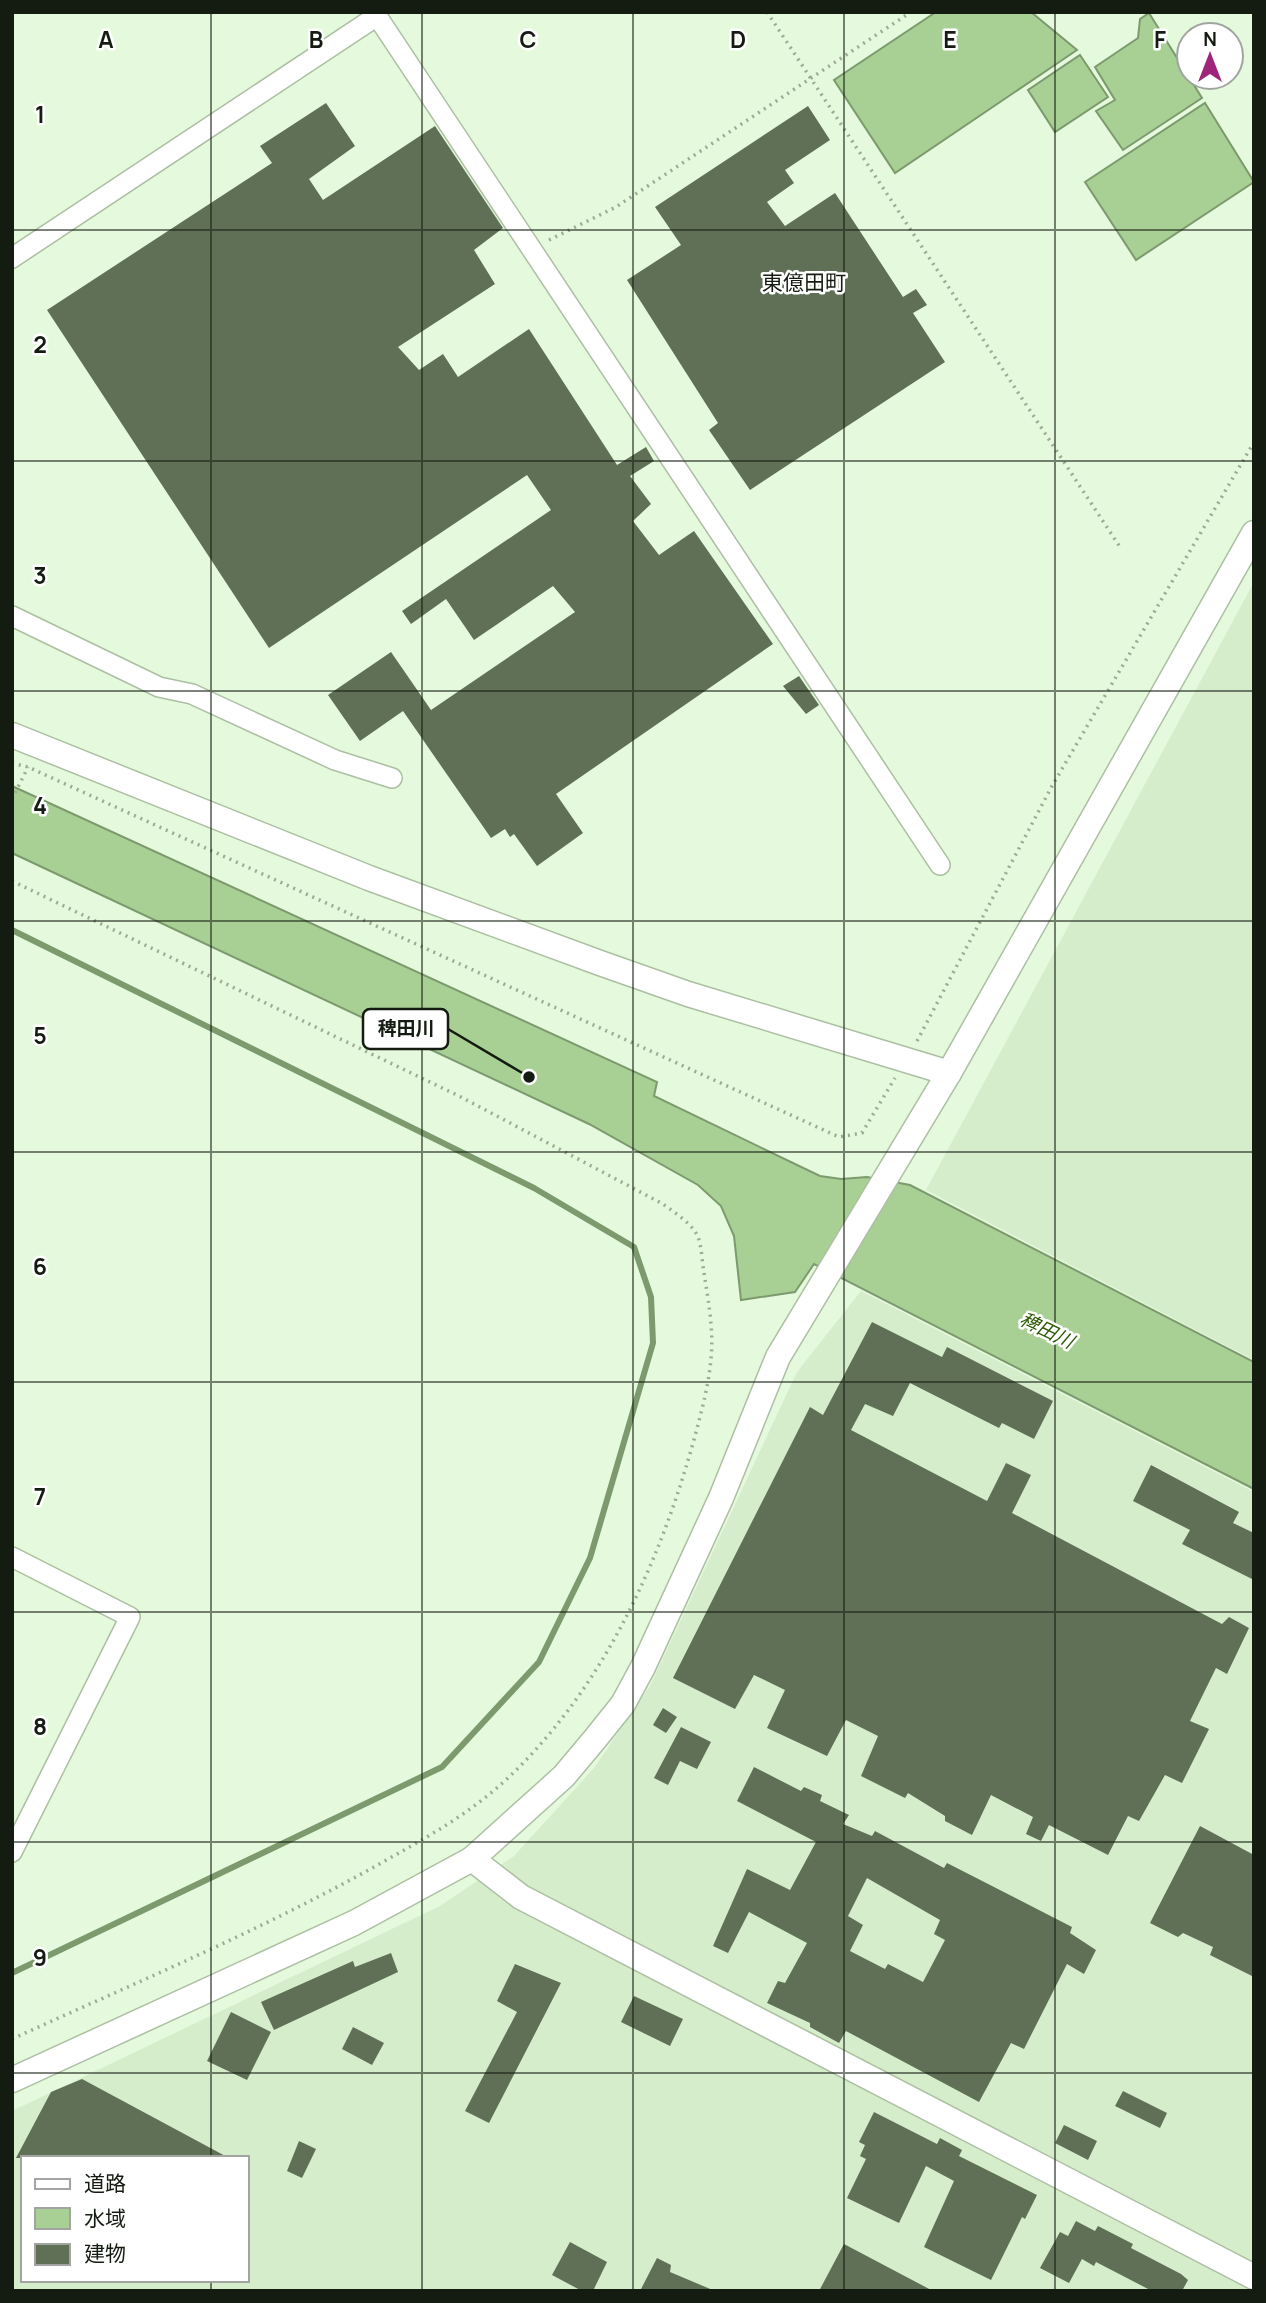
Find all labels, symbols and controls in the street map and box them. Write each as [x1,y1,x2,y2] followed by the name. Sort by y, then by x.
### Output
[1175,21,1245,91] north arrow
[98,23,114,55] text: A
[309,23,323,55] text: B
[520,23,537,55] text: C
[730,23,746,55] text: D
[943,23,957,55] text: E
[1154,23,1166,55] text: F
[1203,26,1217,52] text: N
[35,98,45,130] text: 1
[762,268,846,296] district label: 東億田町
[33,328,47,360] text: 2
[33,559,47,591] text: 3
[33,789,47,821] text: 4
[363,1009,448,1049] callout: 稗田川
[377,1015,435,1041] text: 稗田川
[33,1019,47,1051] text: 5
[33,1250,47,1282] text: 6
[1016,1306,1080,1355] water label: 稗田川
[34,1480,46,1512] text: 7
[33,1710,47,1742] text: 8
[33,1941,47,1973] text: 9
[21,2156,248,2282] legend
[84,2169,126,2197] text: 道路
[84,2204,126,2232] text: 水域
[84,2239,126,2267] text: 建物

